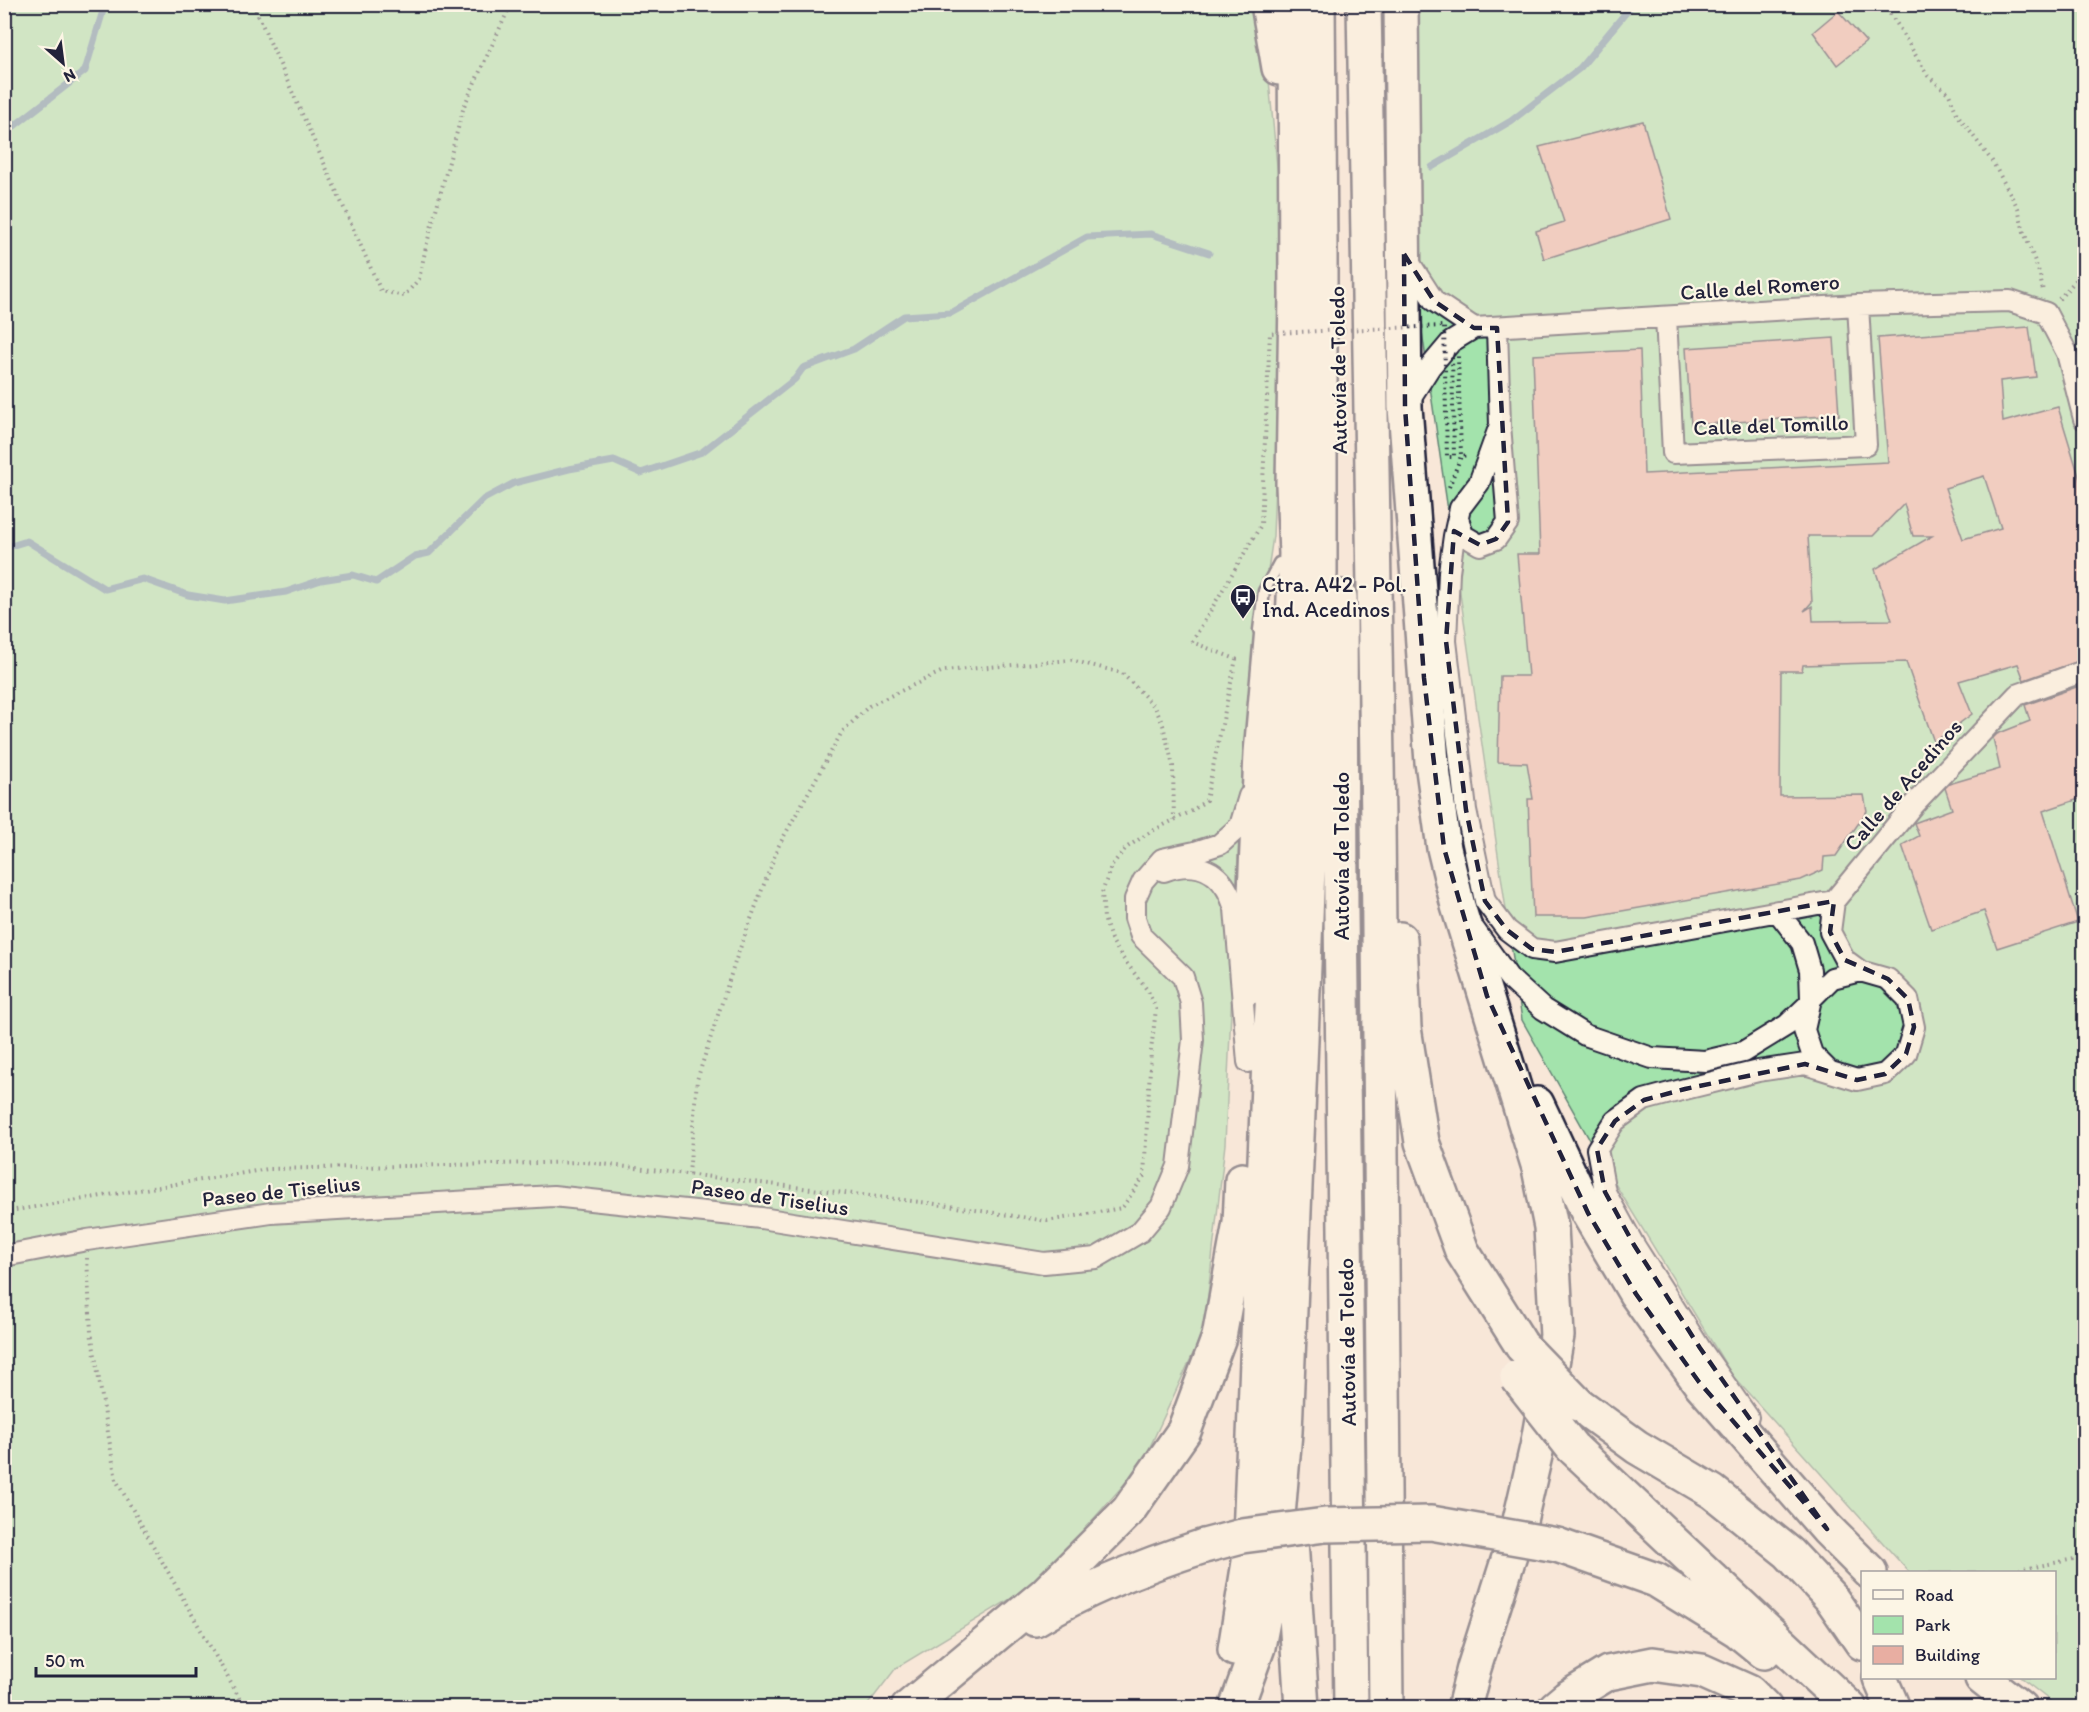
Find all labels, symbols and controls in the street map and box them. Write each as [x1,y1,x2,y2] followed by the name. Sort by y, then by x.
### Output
[33,33,93,93] north arrow
[61,65,79,87] text: N
[1679,268,1841,306] street label: Calle del Romero
[1323,286,1353,454] street label: Autovía de Toledo
[1693,409,1849,441] street label: Calle del Tomillo
[1262,571,1407,623] place label: Ctra. A42 - Pol. Ind. Acedinos
[1228,582,1258,620] bus stop icon: Ctra. A42 - Pol. Ind. Acedinos
[1838,713,1968,857] street label: Calle de Acedinos
[1328,772,1355,940] street label: Autovía de Toledo
[201,1169,361,1213] street label: Paseo de Tiselius
[689,1173,851,1221] street label: Paseo de Tiselius
[1332,1258,1362,1426] street label: Autovía de Toledo
[1861,1571,2056,1679] legend
[1915,1584,1954,1606] text: Road
[1915,1614,1950,1636] text: Park
[36,1640,196,1678] scale bar
[1915,1644,1981,1666] text: Building
[45,1650,85,1672] text: 50 m

